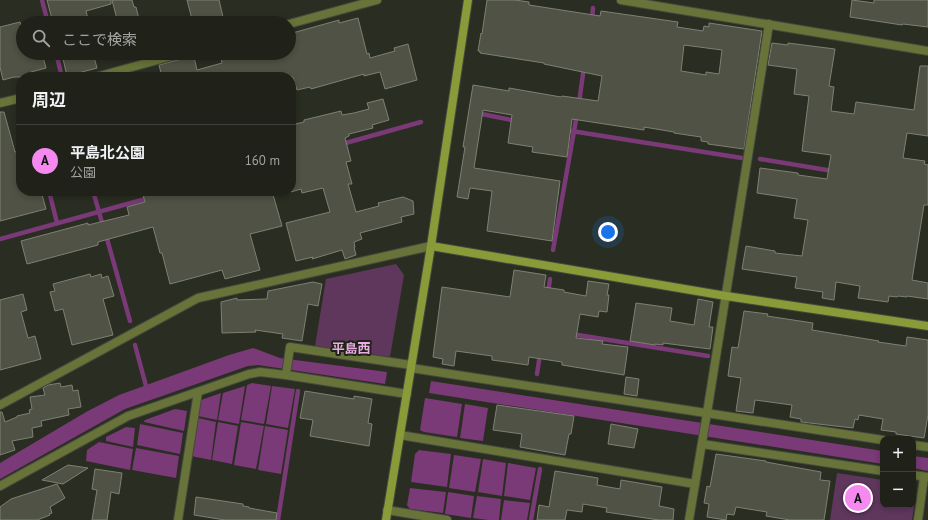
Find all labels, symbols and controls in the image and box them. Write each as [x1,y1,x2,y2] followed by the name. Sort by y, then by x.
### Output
[16,16,296,60] search box
[30,27,52,49] icon: search
[62,30,137,49] text: ここで検索
[32,89,66,111] text: 周辺
[70,143,145,162] text: 平島北公園
[41,152,49,169] text: A
[245,152,280,169] text: 160 m
[70,164,96,181] text: 公園
[598,222,618,242] your location
[331,340,371,357] district label: 平島西
[880,436,916,508] map controls
[880,436,916,472] button: +
[880,472,916,508] button: −
[845,483,871,513] pin: A

